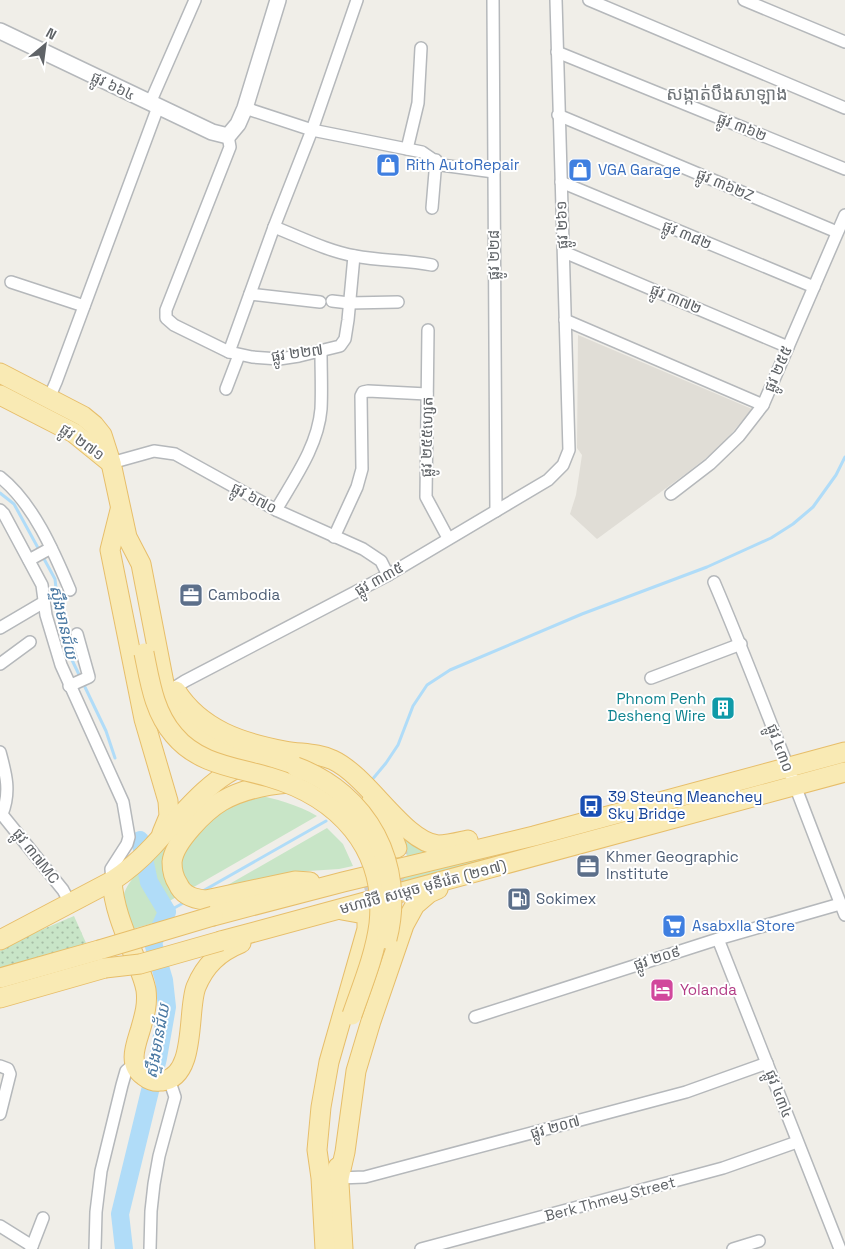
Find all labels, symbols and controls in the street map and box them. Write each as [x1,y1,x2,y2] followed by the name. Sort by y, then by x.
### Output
[20,20,70,70] north arrow
[43,23,60,44] text: N
[86,67,138,108] street label: ផ្លូវ ៦៦៤
[666,82,788,105] district label: សង្កាត់បឹងសាឡាង
[713,108,770,149] street label: ផ្លូវ ៣៦២
[375,152,401,178] shop icon: Rith AutoRepair
[406,155,520,174] place label: Rith AutoRepair
[567,157,593,183] shop icon: VGA Garage
[598,160,681,179] place label: VGA Garage
[692,164,757,209] street label: ផ្លូវ ៣៦២Z
[551,200,576,250] street label: ផ្លូវ ២៦១
[658,216,715,258] street label: ផ្លូវ ៣៨២
[484,230,507,280] street label: ផ្លូវ ២២៨
[646,279,705,322] street label: ផ្លូវ ៣៧២
[270,339,325,370] street label: ផ្លូវ ២២៧
[759,343,800,397] street label: ផ្លូវ ២៥៥
[416,396,441,478] street label: ផ្លូវ ២៥៥ហ្សេត
[54,419,108,468] street label: ផ្លូវ ២៧១
[226,478,280,521] street label: ផ្លូវ ៦៧០
[351,557,409,604] street label: ផ្លូវ ៣៣៥
[178,582,204,608] office icon: Cambodia
[45,583,83,663] water label: ស្ទឹងមានជ័យ
[208,585,280,604] place label: Cambodia
[608,689,706,725] place label: Phnom Penh Desheng Wire
[710,695,736,721] building icon: Phnom Penh Desheng Wire
[759,721,798,776] street label: ផ្លូវ ៤៣០
[608,787,763,823] place label: 39 Steung Meanchey Sky Bridge
[578,793,604,819] bus stop icon: 39 Steung Meanchey Sky Bridge
[5,824,64,890] street label: ផ្លូវ ៣៧MC
[606,847,739,883] place label: Khmer Geographic Institute
[575,853,601,879] office icon: Khmer Geographic Institute
[337,855,509,919] street label: មហាវិថី សម្តេច មុនីរ៉េត (២១៧)
[506,886,532,912] fuel station icon: Sokimex
[536,889,596,908] place label: Sokimex
[661,913,687,939] supermarket icon: Asabxlla Store
[692,916,795,935] place label: Asabxlla Store
[631,941,684,978] street label: ផ្លូវ ២០៩
[649,977,675,1003] hotel icon: Yolanda
[680,980,737,999] place label: Yolanda
[141,1000,175,1080] water label: ស្ទឹងមានជ័យ
[757,1067,797,1122] street label: ផ្លូវ ៤៣៤
[528,1111,583,1147] street label: ផ្លូវ ២០៧
[542,1172,677,1225] street label: Berk Thmey Street

